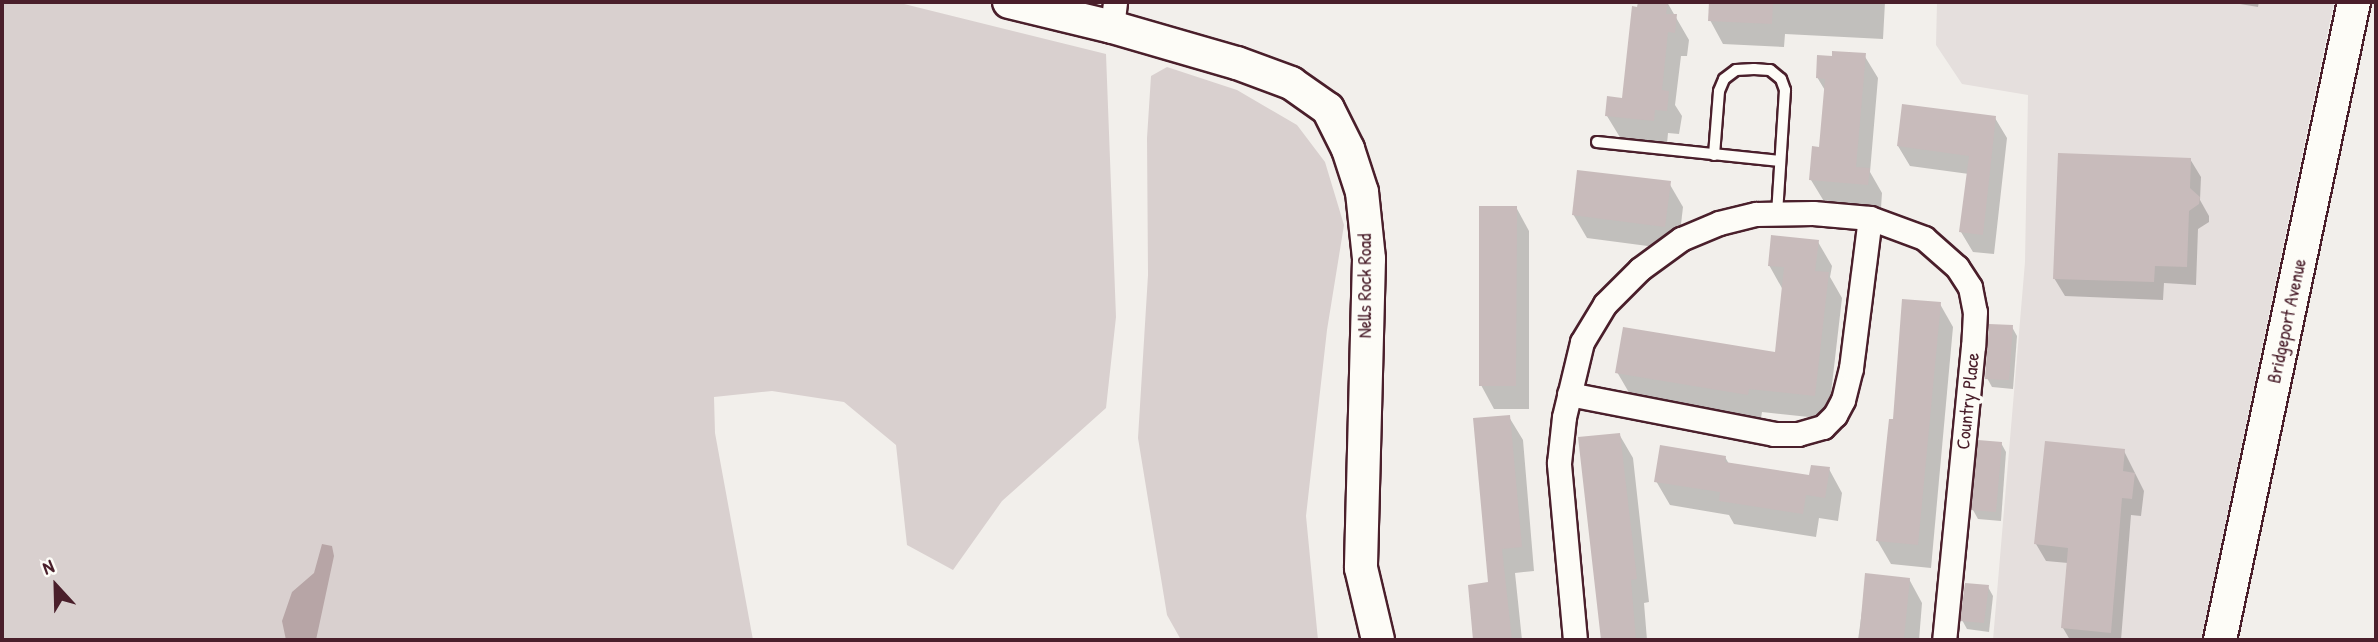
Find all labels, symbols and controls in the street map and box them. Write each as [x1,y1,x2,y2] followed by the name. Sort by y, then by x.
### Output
[1354,234,1376,338] street label: Nells Rock Road
[2263,257,2311,385] street label: Bridgeport Avenue
[1952,352,1984,450] street label: Country Place
[21,551,91,621] north arrow
[39,553,58,580] text: N

